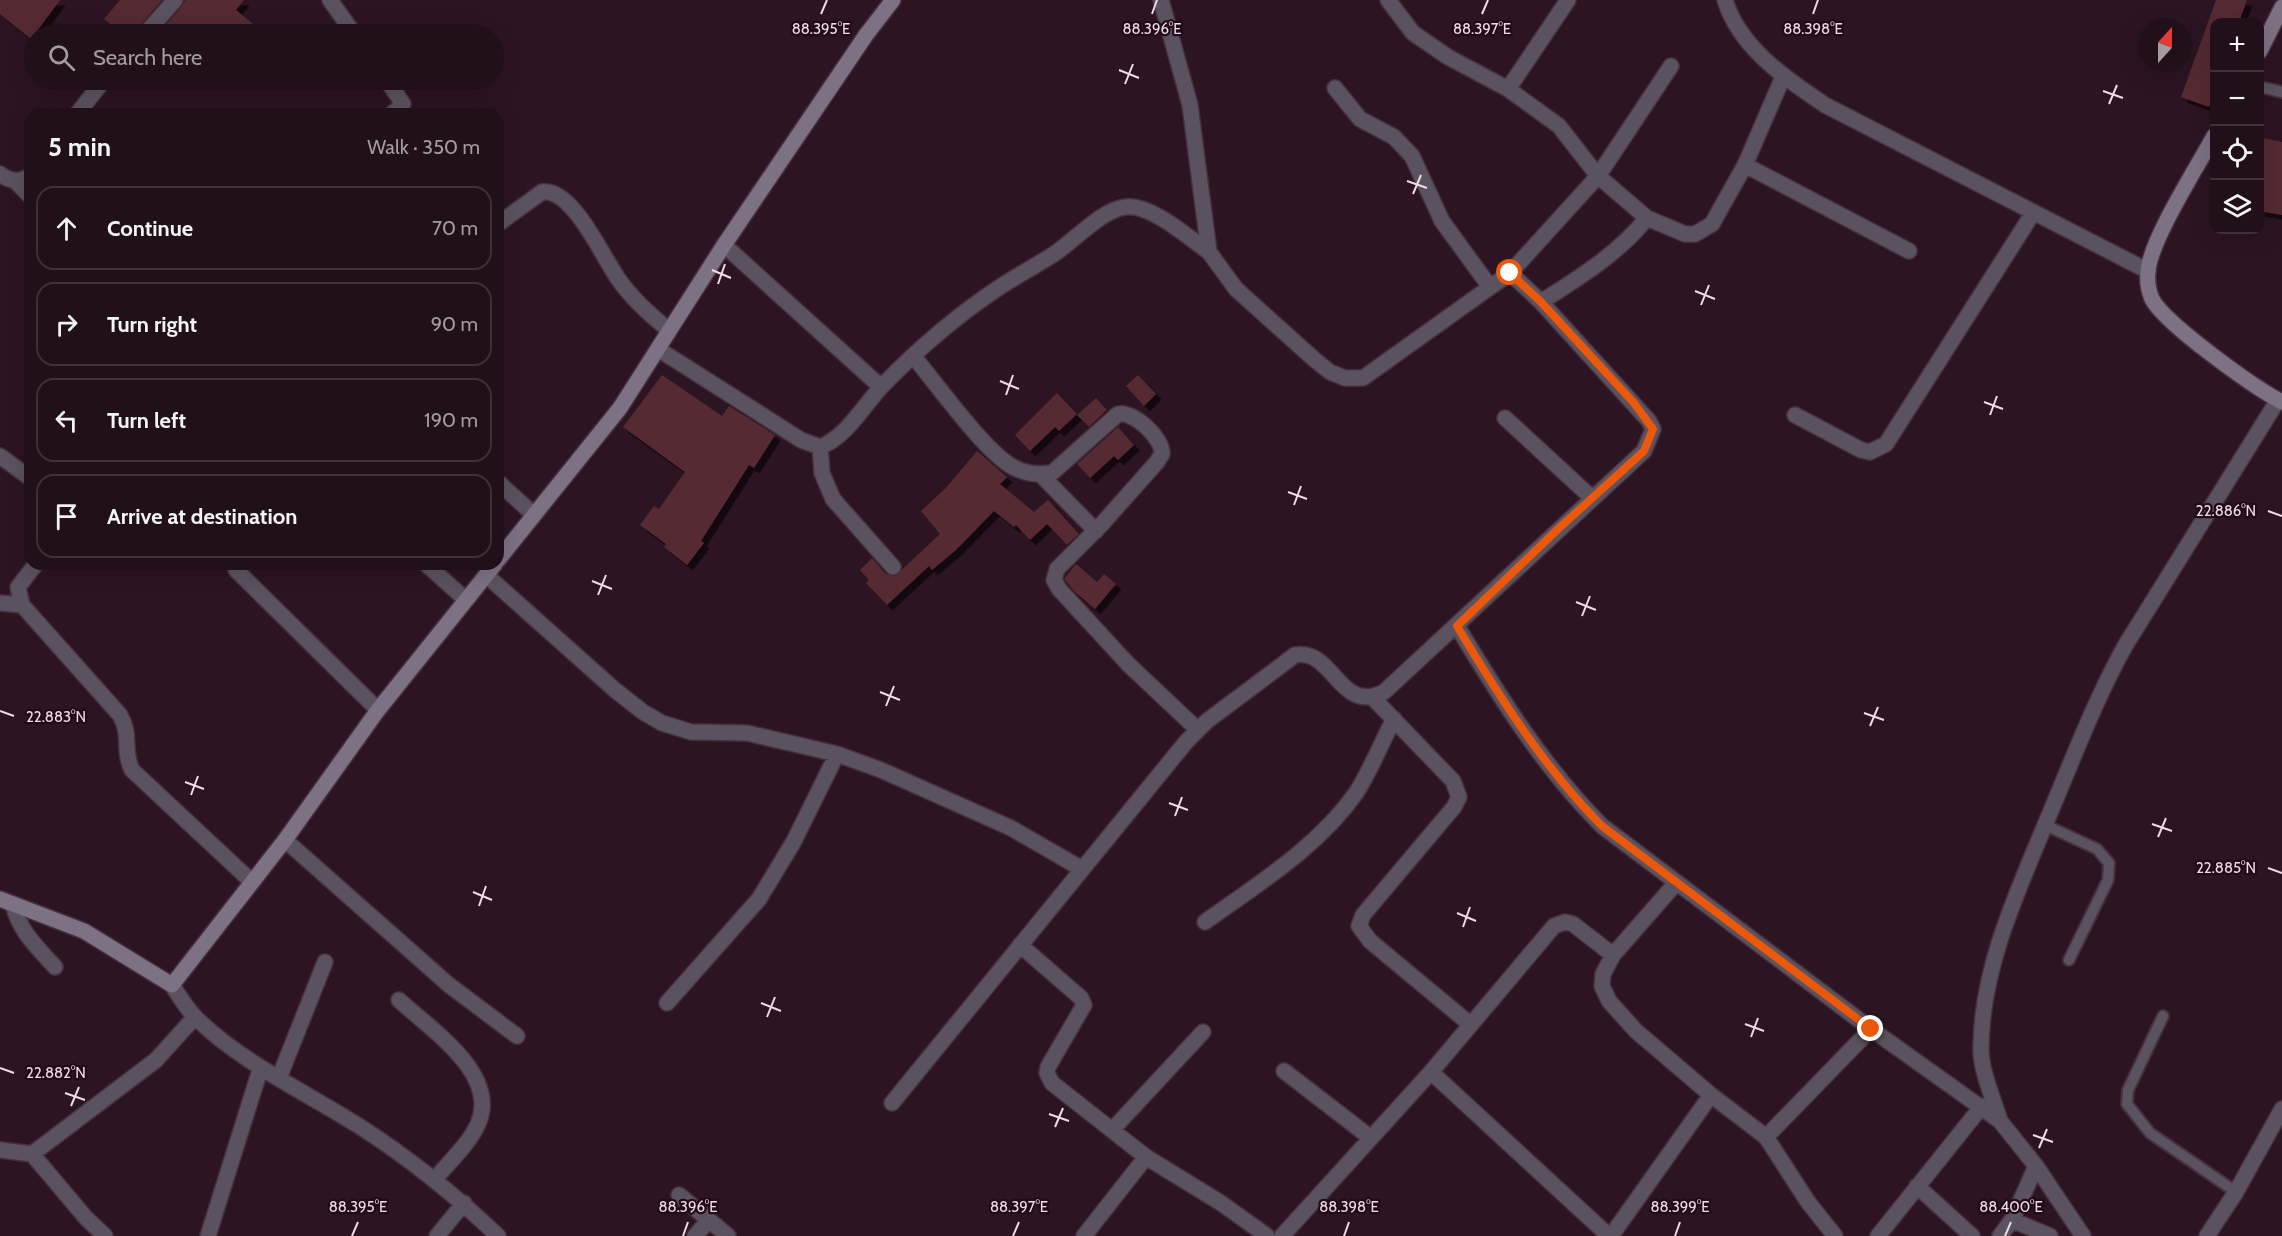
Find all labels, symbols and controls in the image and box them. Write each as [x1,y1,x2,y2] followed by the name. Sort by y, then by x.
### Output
[2138,18,2192,72] north arrow
[2210,18,2264,234] map controls
[2210,18,2264,72] button: +
[792,20,850,38] text: 88.395°E
[1123,20,1181,38] text: 88.396°E
[1453,20,1511,38] text: 88.397°E
[1783,20,1843,38] text: 88.398°E
[24,24,504,90] search box
[45,41,78,74] icon: search
[93,44,202,71] text: Search here
[2210,72,2264,126] button: −
[2210,126,2264,180] button: locate
[48,131,111,163] text: 5 min
[367,135,480,159] text: Walk · 350 m
[2210,180,2264,234] button: layers
[50,212,83,245] icon: ahead
[107,215,193,242] text: Continue
[432,216,478,240] text: 70 m
[1496,259,1522,285] route start
[50,308,83,341] icon: right
[107,311,197,338] text: Turn right
[431,312,478,336] text: 90 m
[50,404,83,437] icon: left
[107,407,186,434] text: Turn left
[424,408,478,432] text: 190 m
[50,500,83,533] icon: arrive
[2196,502,2256,520] text: 22.886°N
[107,503,297,530] text: Arrive at destination
[26,708,86,726] text: 22.883°N
[2196,859,2256,877] text: 22.885°N
[1857,1015,1883,1041] route end
[26,1064,86,1082] text: 22.882°N
[329,1198,387,1216] text: 88.395°E
[659,1198,717,1216] text: 88.396°E
[990,1198,1048,1216] text: 88.397°E
[1319,1198,1379,1216] text: 88.398°E
[1650,1198,1710,1216] text: 88.399°E
[1979,1198,2043,1216] text: 88.400°E

